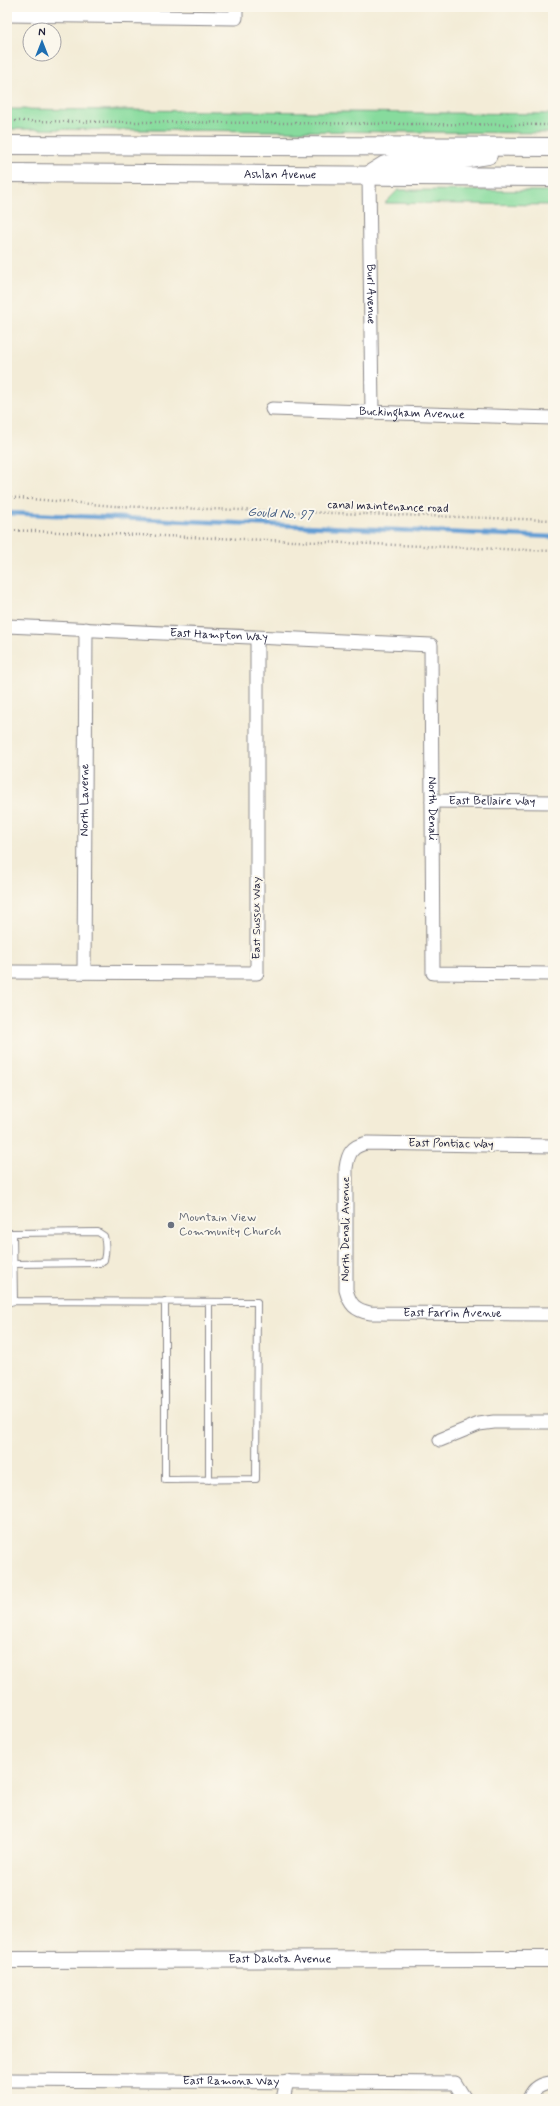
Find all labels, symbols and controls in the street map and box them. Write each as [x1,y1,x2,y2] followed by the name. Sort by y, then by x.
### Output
[22,22,62,62] north arrow
[38,26,46,40] text: N
[244,167,316,183] street label: Ashlan Avenue
[362,264,379,324] street label: Burl Avenue
[359,404,465,423] street label: Buckingham Avenue
[327,497,449,517] street label: canal maintenance road
[247,504,315,524] water label: Gould No. 97
[169,625,268,646] street label: East Hampton Way
[77,763,93,837] street label: North Laverne
[424,777,440,841] street label: North Denali
[449,793,535,810] street label: East Bellaire Way
[249,877,265,959] street label: East Sussex Way
[408,1135,494,1153] street label: East Pontiac Way
[338,1177,354,1281] street label: North Denali Avenue
[179,1210,282,1240] place label: Mountain View Community Church
[166,1220,176,1230] marker: Mountain View Community Church
[403,1305,502,1322] street label: East Farrin Avenue
[229,1951,332,1968] street label: East Dakota Avenue
[183,2073,279,2090] street label: East Ramona Way

